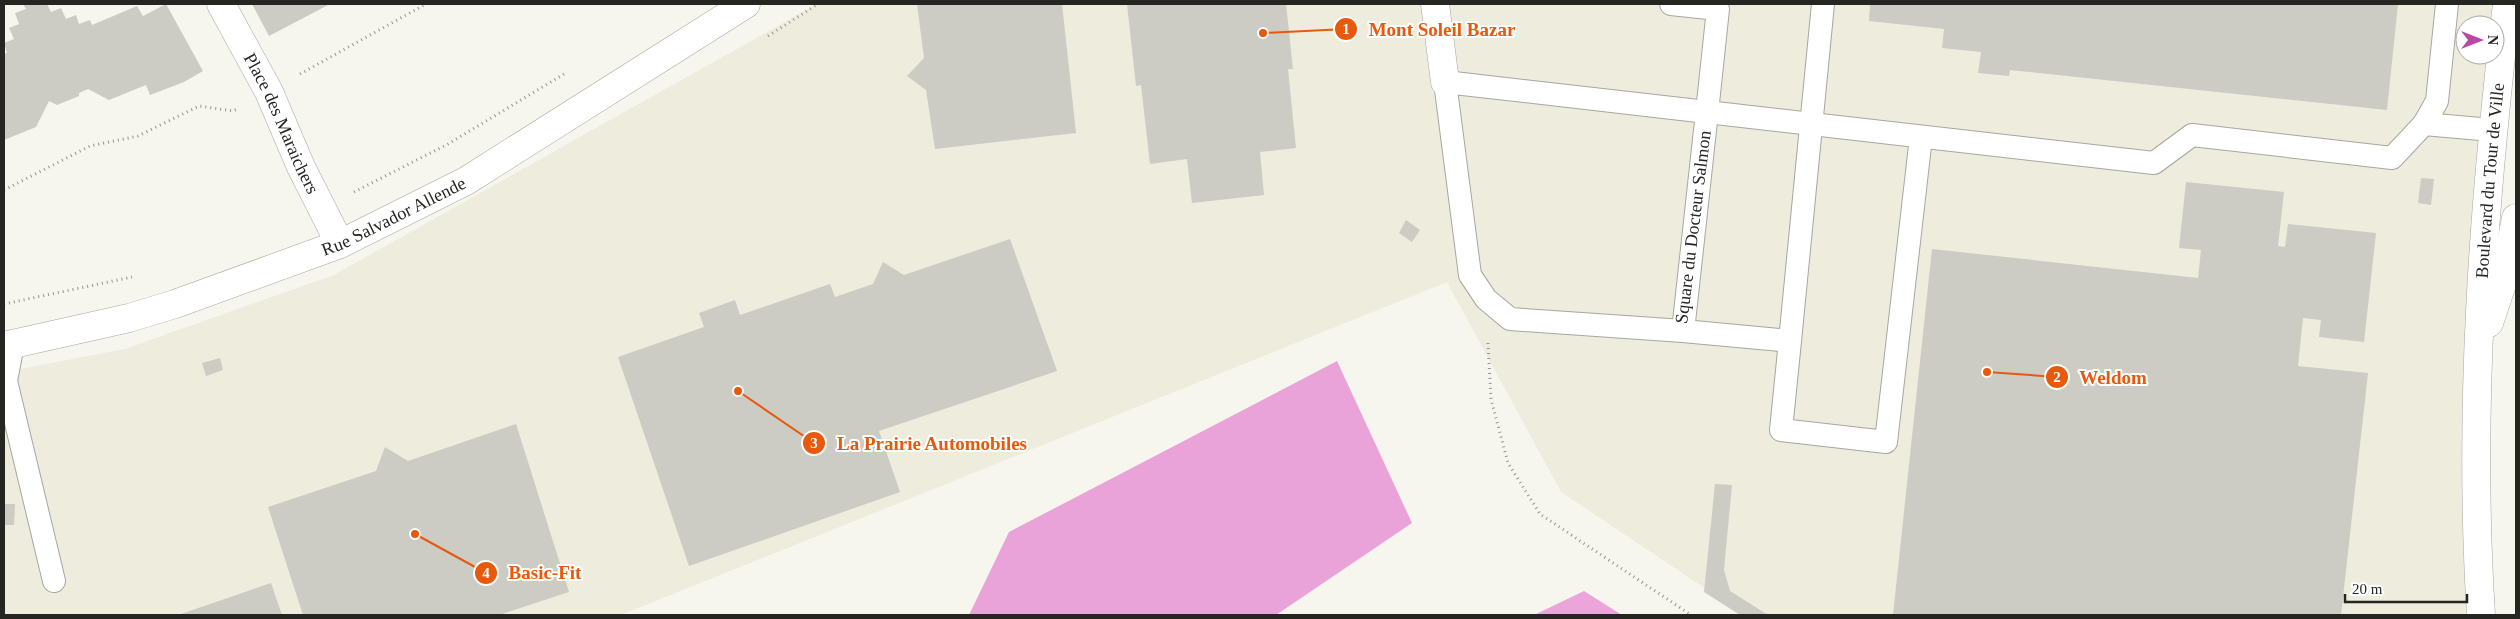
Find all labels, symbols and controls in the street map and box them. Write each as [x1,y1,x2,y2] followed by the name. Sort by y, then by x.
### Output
[1334,12,1525,46] callout: Mont Soleil Bazar
[2455,15,2505,65] north arrow
[1369,19,1516,40] text: Mont Soleil Bazar
[1342,21,1350,37] text: 1
[2485,35,2500,45] text: N
[240,50,323,197] street label: Place des Maraichers
[2472,82,2508,279] street label: Boulevard du Tour de Ville
[1671,129,1715,325] street label: Square du Docteur Salmon
[319,173,469,260] street label: Rue Salvador Allende
[2044,360,2157,394] callout: Weldom
[2079,367,2147,388] text: Weldom
[2053,369,2061,385] text: 2
[802,426,1038,460] callout: La Prairie Automobiles
[837,433,1027,454] text: La Prairie Automobiles
[810,435,818,451] text: 3
[474,556,592,590] callout: Basic-Fit
[509,562,582,583] text: Basic-Fit
[482,565,490,581] text: 4
[2345,572,2468,604] scale bar
[2352,581,2383,597] text: 20 m

